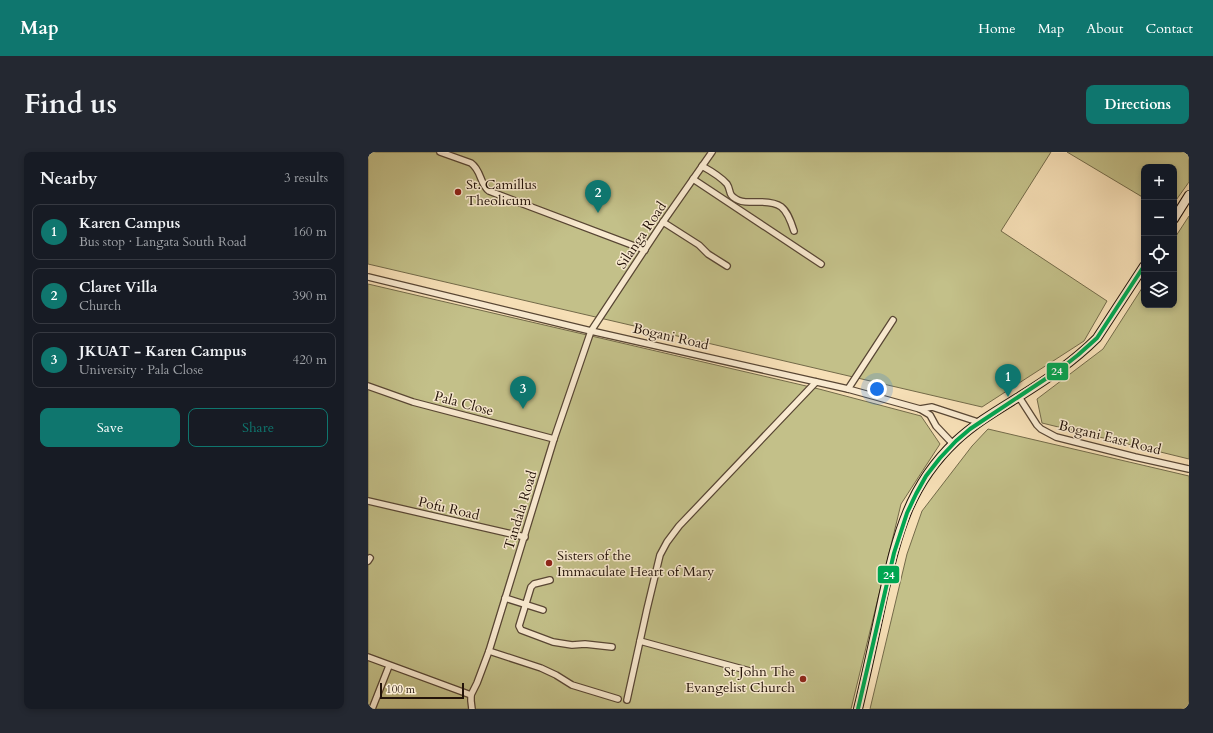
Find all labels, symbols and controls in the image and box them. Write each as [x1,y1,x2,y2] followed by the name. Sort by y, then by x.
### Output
[20,15,59,41] text: Map
[978,19,1016,38] text: Home
[1038,19,1064,38] text: Map
[1086,19,1123,38] text: About
[1145,19,1193,38] text: Contact
[24,85,117,123] text: Find us
[1086,85,1189,124] button: Directions
[1141,164,1177,308] map controls
[1141,164,1177,200] button: +
[40,167,97,190] text: Nearby
[284,169,328,187] text: 3 results
[466,175,537,210] place label: St. Camillus Theolicum
[585,180,611,213] pin: 2
[453,187,463,197] marker: St. Camillus Theolicum
[612,198,671,272] street label: Silanga Road
[1141,200,1177,236] button: −
[79,213,180,233] text: Karen Campus
[51,223,57,241] text: 1
[293,223,327,241] text: 160 m
[79,233,246,251] text: Bus stop · Langata South Road
[1141,236,1177,272] button: locate
[1141,272,1177,308] button: layers
[79,277,157,297] text: Claret Villa
[51,287,57,305] text: 2
[293,287,327,305] text: 390 m
[79,297,121,315] text: Church
[631,319,711,355] street label: Bogani Road
[79,341,246,361] text: JKUAT - Karen Campus
[51,351,57,369] text: 3
[293,351,327,369] text: 420 m
[79,361,203,379] text: University · Pala Close
[1046,362,1069,381] line badge: 24
[995,364,1021,397] pin: 1
[1051,364,1063,379] text: 24
[510,376,536,409] pin: 3
[867,379,887,399] your location
[432,386,496,420] street label: Pala Close
[40,408,180,447] button: Save
[188,408,328,447] button: Share
[1057,416,1164,460] street label: Bogani East Road
[499,468,542,552] street label: Tandala Road
[416,492,482,525] street label: Pofu Road
[557,546,715,581] place label: Sisters of the Immaculate Heart of Mary
[544,558,554,568] marker: Sisters of the Immaculate Heart of Mary
[877,565,900,584] line badge: 24
[883,568,895,583] text: 24
[685,662,795,697] place label: St John The Evangelist Church
[798,674,808,684] marker: St John The Evangelist Church
[380,681,464,700] scale bar
[386,682,415,697] text: 100 m

